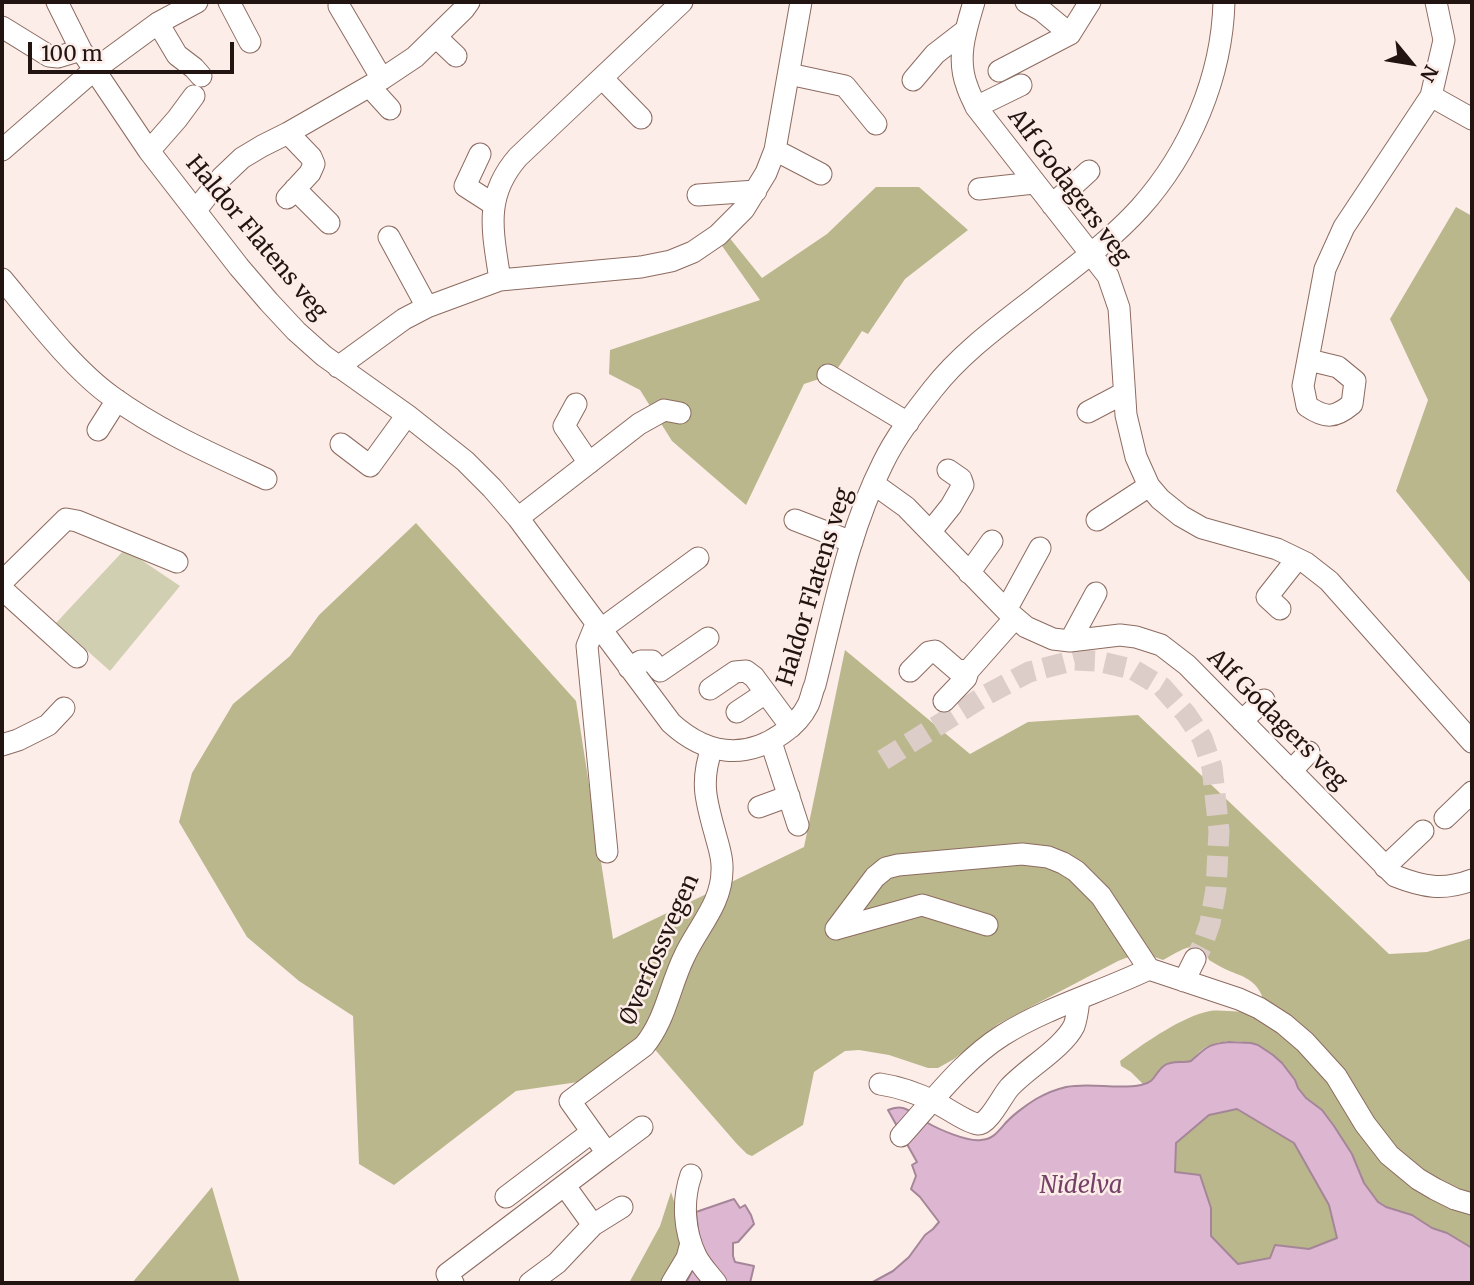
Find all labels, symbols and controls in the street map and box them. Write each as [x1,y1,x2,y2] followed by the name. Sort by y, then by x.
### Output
[32,28,238,72] scale bar
[1376,28,1446,98] north arrow
[41,40,103,67] text: 100 m
[1415,61,1443,86] text: N
[1002,104,1136,270] street label: Alf Godagers veg
[179,150,333,326] street label: Haldor Flatens veg
[772,485,858,689] street label: Haldor Flatens veg
[1201,644,1353,796] street label: Alf Godagers veg
[614,870,706,1030] street label: Øverfossvegen
[1039,1172,1123,1200] water label: Nidelva

